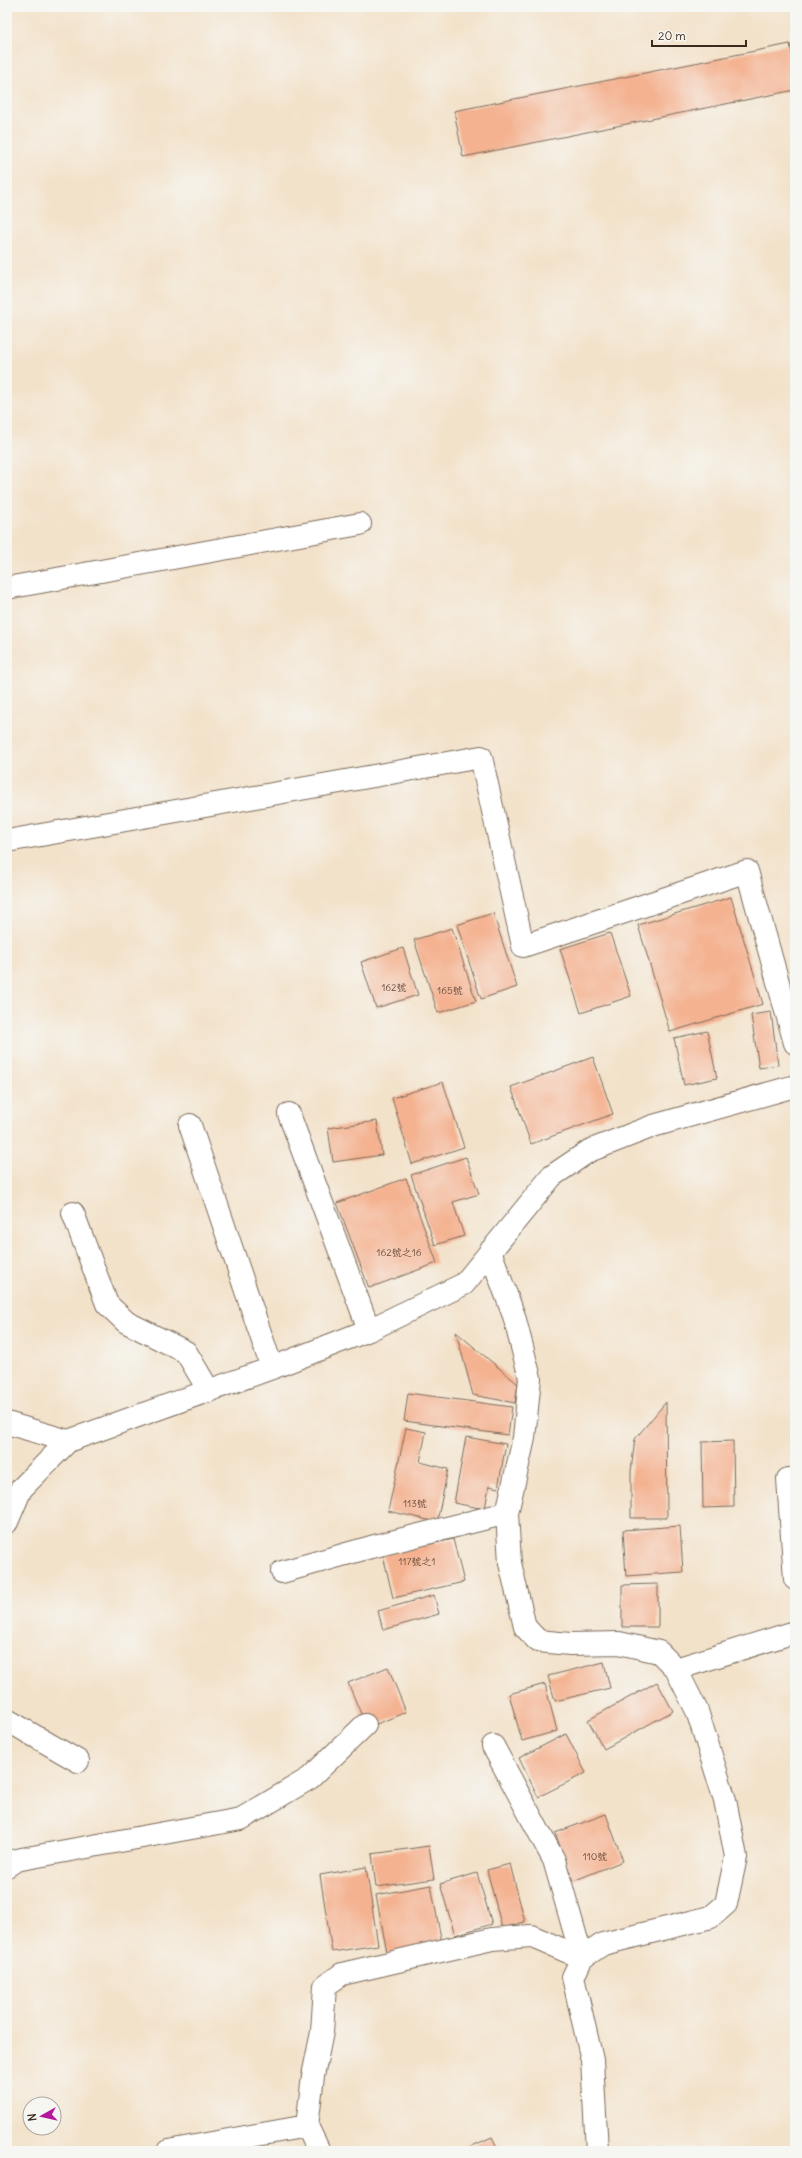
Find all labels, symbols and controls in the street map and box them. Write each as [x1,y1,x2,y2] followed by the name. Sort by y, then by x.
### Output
[652,22,746,48] scale bar
[658,28,686,43] text: 20 m
[381,981,407,994] house number: 162號
[437,984,463,997] house number: 165號
[377,1246,422,1259] house number: 162號之16
[403,1497,427,1510] house number: 113號
[399,1555,435,1568] house number: 117號之1
[583,1850,607,1863] house number: 110號
[22,2096,62,2136] north arrow
[25,2113,40,2122] text: N

